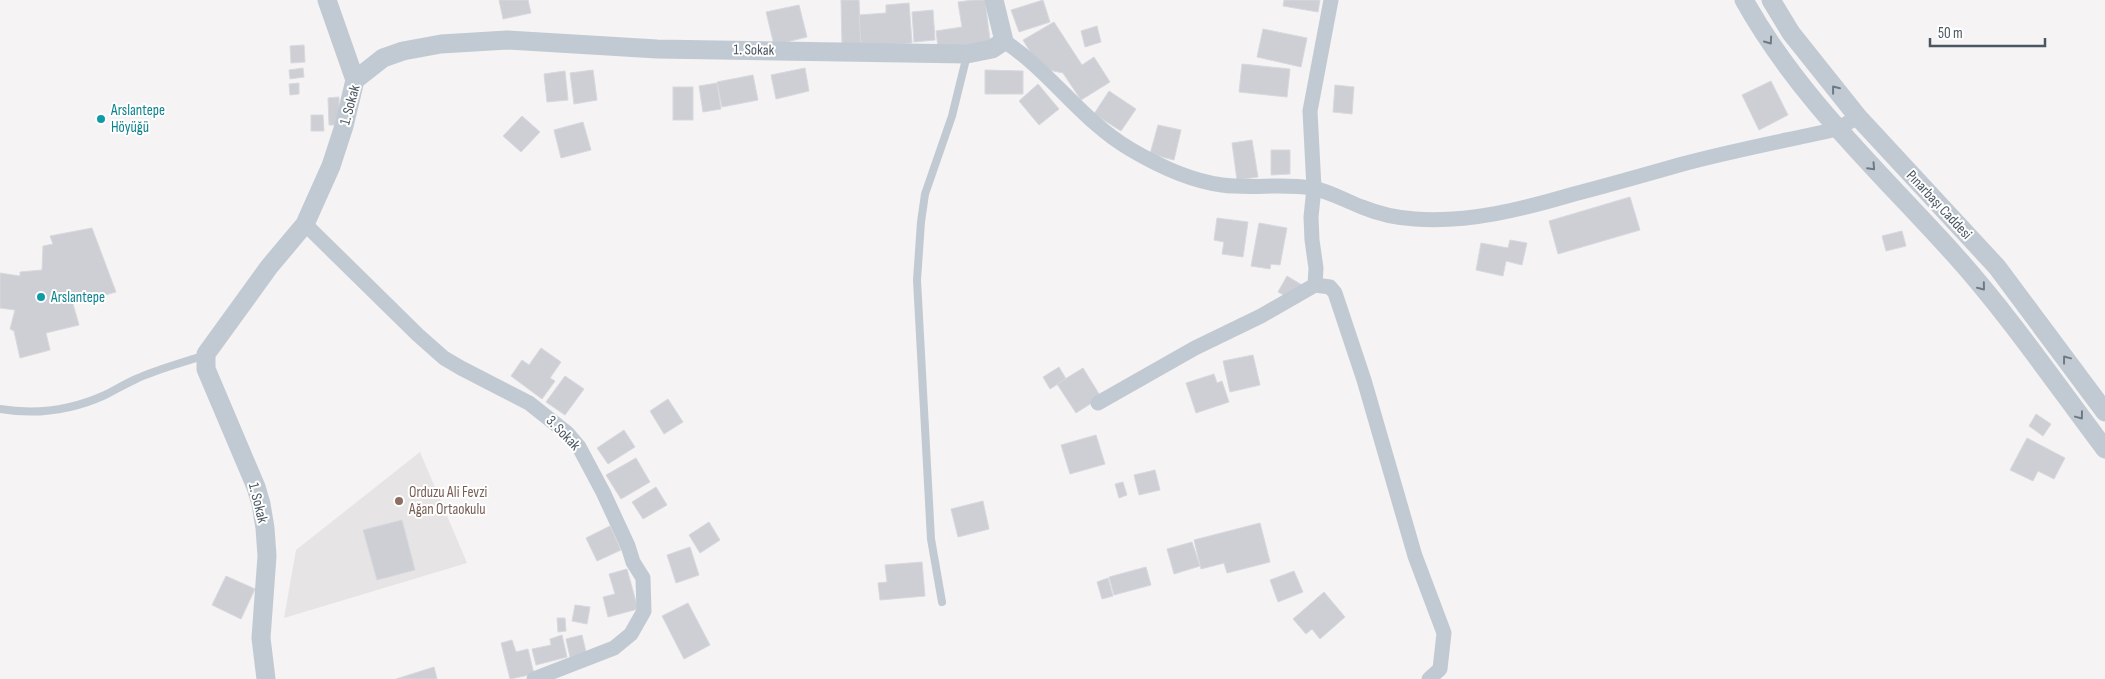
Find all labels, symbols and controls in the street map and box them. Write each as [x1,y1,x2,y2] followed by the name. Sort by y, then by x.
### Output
[1930,15,2045,47] scale bar
[1938,24,1963,43] text: 50 m
[1763,36,1772,45] one-way arrow
[733,40,775,60] street label: 1. Sokak
[336,83,365,127] street label: 1. Sokak
[1833,86,1841,95] one-way arrow
[110,101,165,137] place label: Arslantepe Höyüğü
[95,113,107,125] marker: Arslantepe Höyüğü
[1866,161,1875,170] one-way arrow
[1902,166,1976,244] street label: Pınarbaşı Caddesi
[1976,281,1984,290] one-way arrow
[50,288,105,307] place label: Arslantepe
[35,291,47,303] marker: Arslantepe
[2063,356,2071,365] one-way arrow
[2074,410,2083,420] one-way arrow
[542,412,584,455] street label: 3. Sokak
[244,481,272,525] street label: 1. Sokak
[408,483,488,519] place label: Orduzu Ali Fevzi Ağan Ortaokulu
[393,495,405,507] marker: Orduzu Ali Fevzi Ağan Ortaokulu

